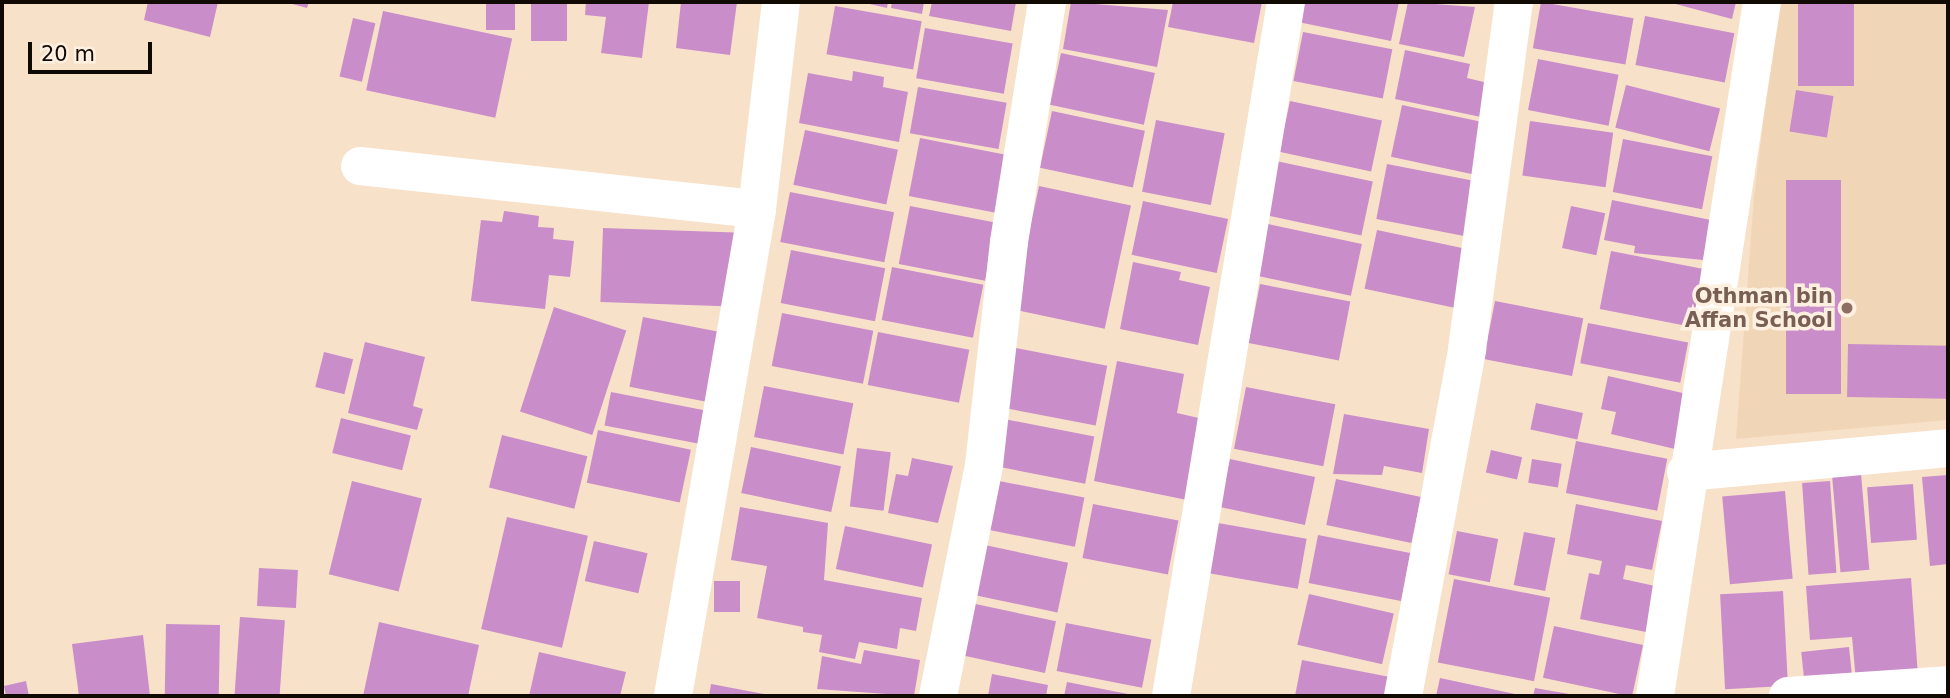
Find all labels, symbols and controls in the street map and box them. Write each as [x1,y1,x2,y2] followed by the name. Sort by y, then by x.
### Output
[32,28,156,72] scale bar
[41,42,95,66] text: 20 m
[1685,283,1833,333] place label: Othman bin Affan School
[1839,300,1855,316] marker: Othman bin Affan School

